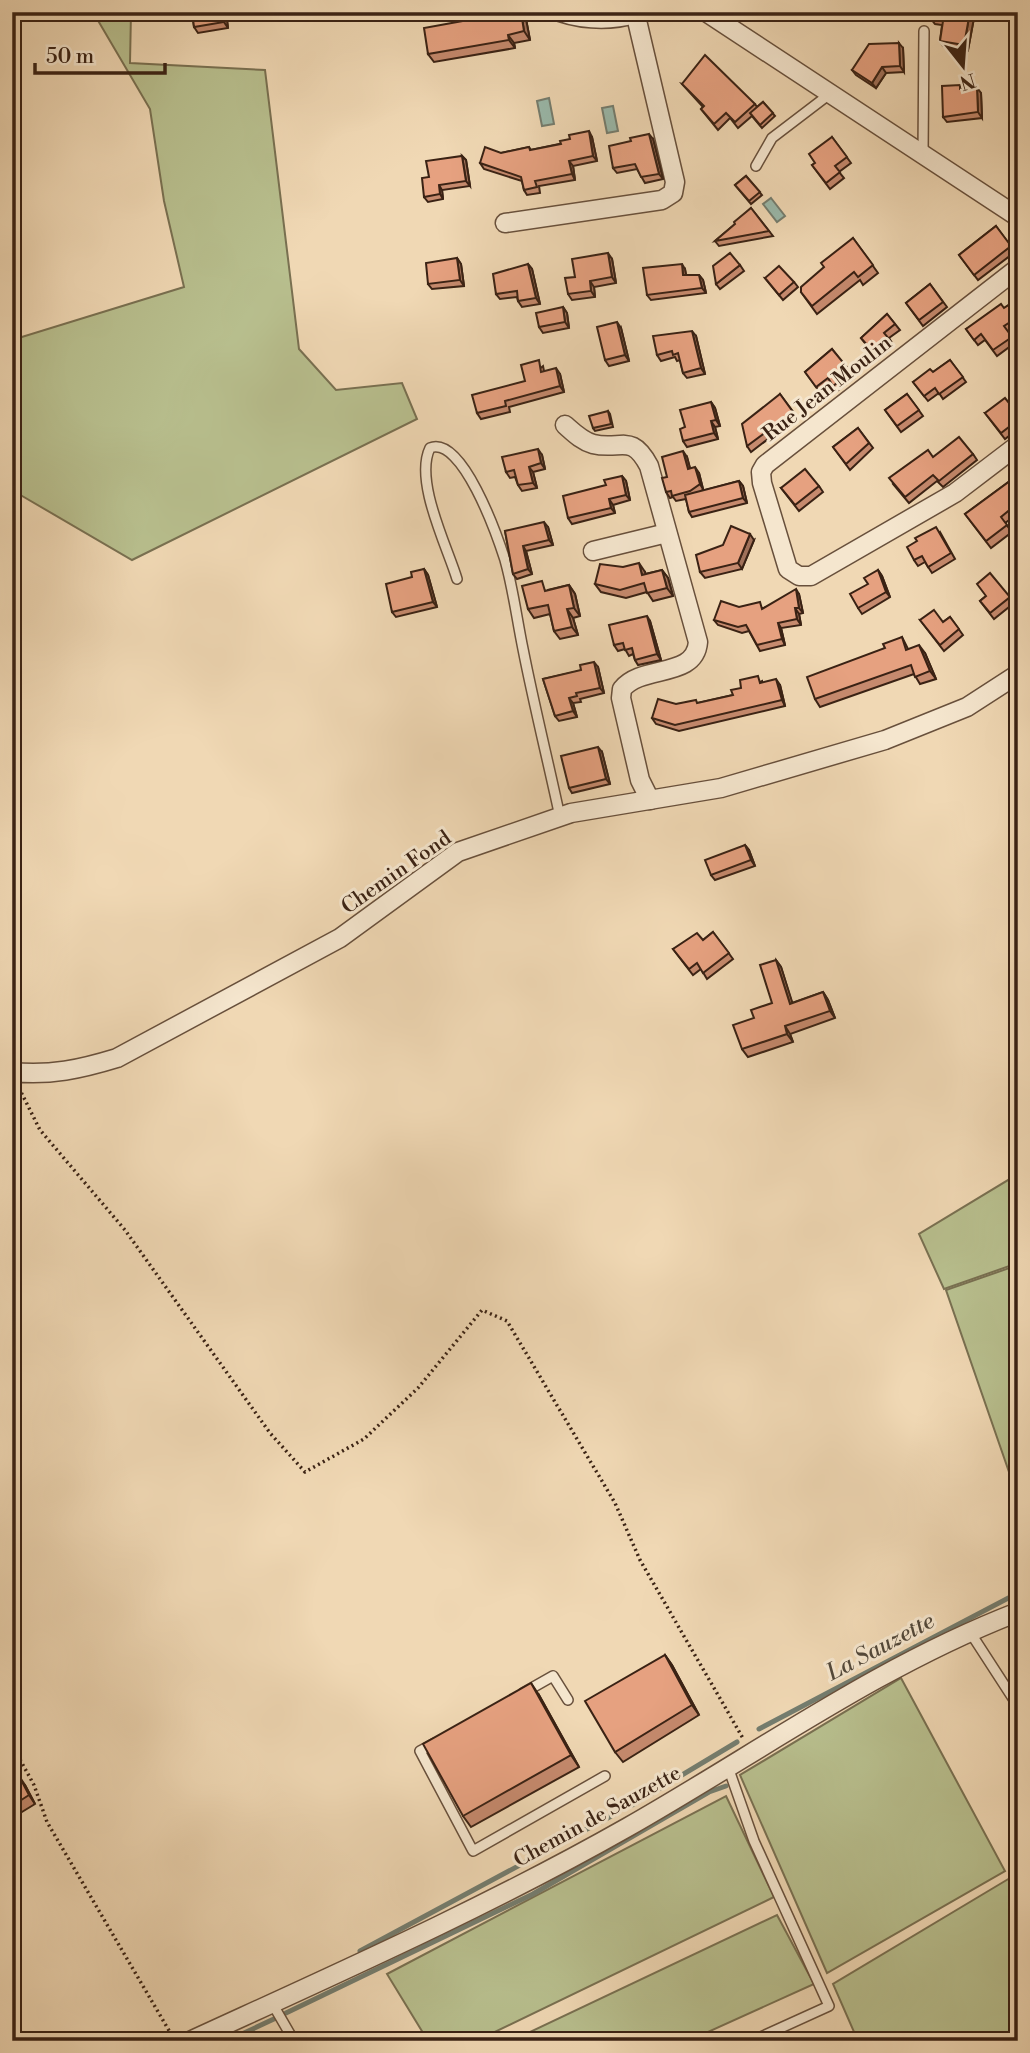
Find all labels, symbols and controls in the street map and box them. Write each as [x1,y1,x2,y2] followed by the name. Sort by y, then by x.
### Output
[35,32,164,76] scale bar
[928,32,998,102] north arrow
[46,44,94,70] text: 50 m
[957,68,978,95] text: N
[758,330,898,447] street label: Rue Jean Moulin
[337,825,457,920] street label: Chemin Fond
[821,1607,939,1687] water label: La Sauzette
[509,1760,686,1874] street label: Chemin de Sauzette

